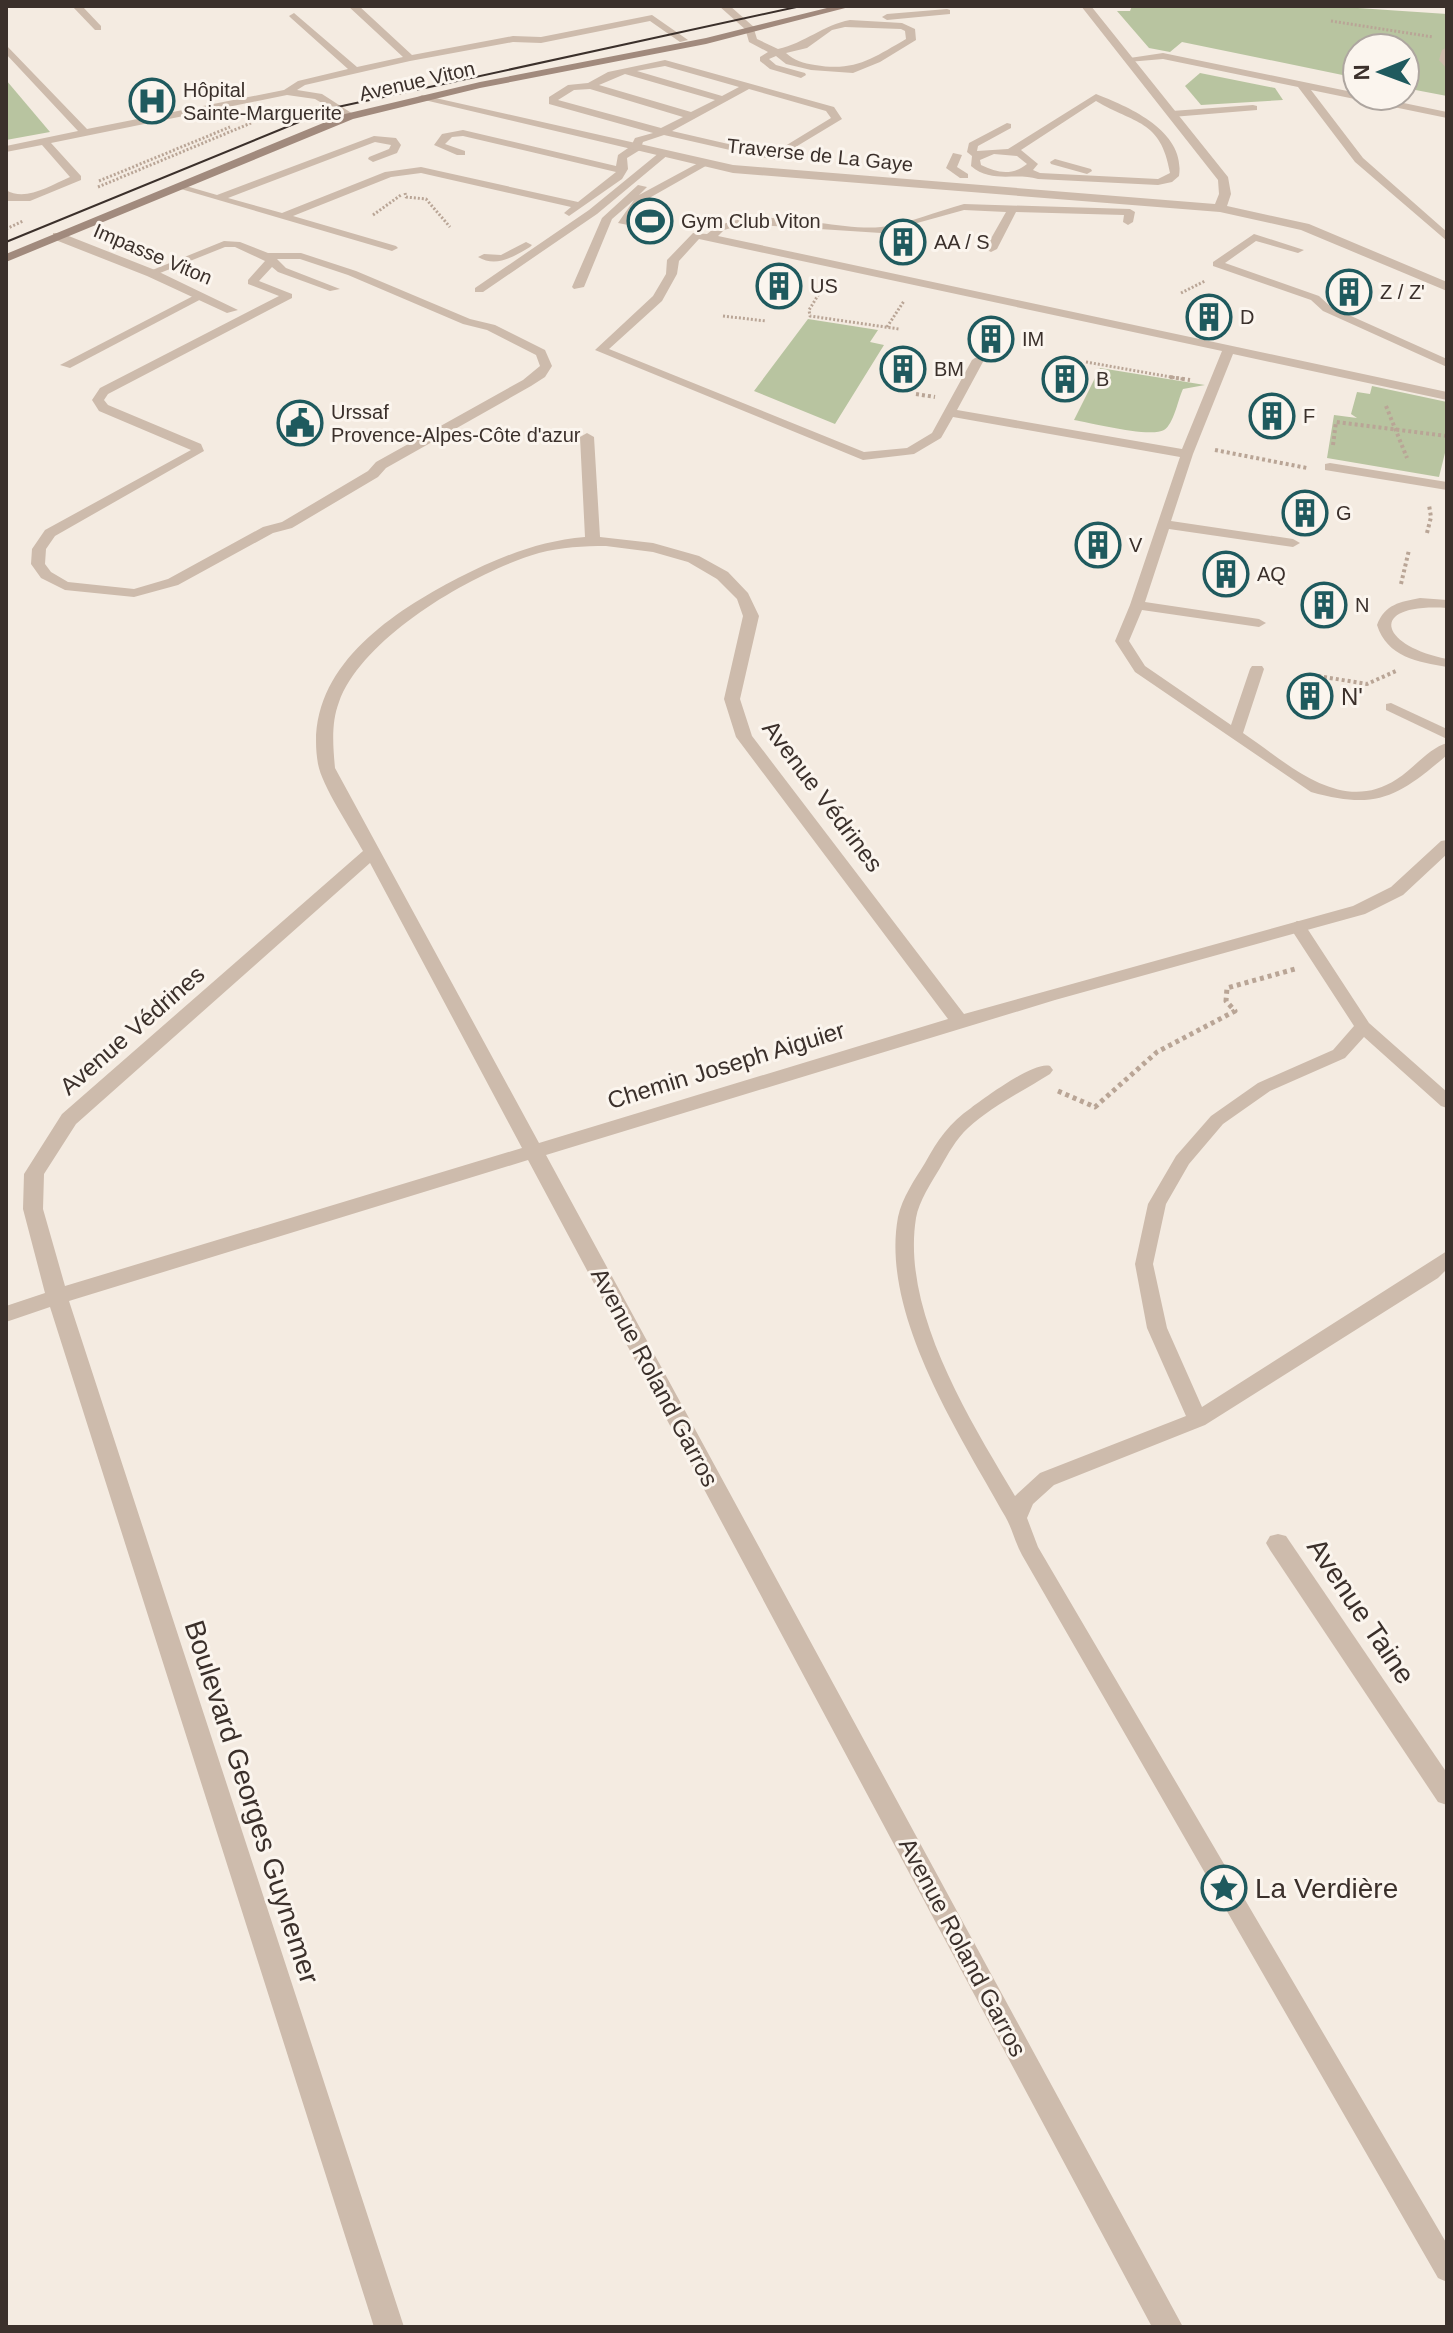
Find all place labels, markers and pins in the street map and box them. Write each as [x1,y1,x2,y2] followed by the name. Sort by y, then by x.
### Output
[128,77,176,125] hospital icon: Hôpital Sainte-Marguerite
[183,79,342,124] place label: Hôpital Sainte-Marguerite
[626,197,674,245] sports icon: Gym Club Viton
[681,210,821,232] place label: Gym Club Viton
[879,218,927,266] building icon: AA / S
[934,231,990,253] place label: AA / S
[755,262,803,310] building icon: US
[1325,268,1373,316] building icon: Z / Z'
[810,275,838,297] place label: US
[1380,281,1425,303] place label: Z / Z'
[1185,293,1233,341] building icon: D
[1240,306,1254,328] place label: D
[967,315,1015,363] building icon: IM
[1022,328,1044,350] place label: IM
[879,345,927,393] building icon: BM
[1041,355,1089,403] building icon: B
[934,358,964,380] place label: BM
[1096,368,1109,390] place label: B
[1248,392,1296,440] building icon: F
[276,399,324,447] public building icon: Urssaf Provence-Alpes-Côte d'azur
[331,401,581,446] place label: Urssaf Provence-Alpes-Côte d'azur
[1303,405,1315,427] place label: F
[1281,489,1329,537] building icon: G
[1336,502,1352,524] place label: G
[1074,521,1122,569] building icon: V
[1129,534,1143,556] place label: V
[1202,550,1250,598] building icon: AQ
[1257,563,1286,585] place label: AQ
[1300,581,1348,629] building icon: N
[1355,594,1369,616] place label: N
[1286,672,1334,720] building icon: N'
[1341,683,1363,710] place label: N'
[1200,1864,1248,1912] place icon: La Verdière
[1255,1873,1398,1904] place label: La Verdière

